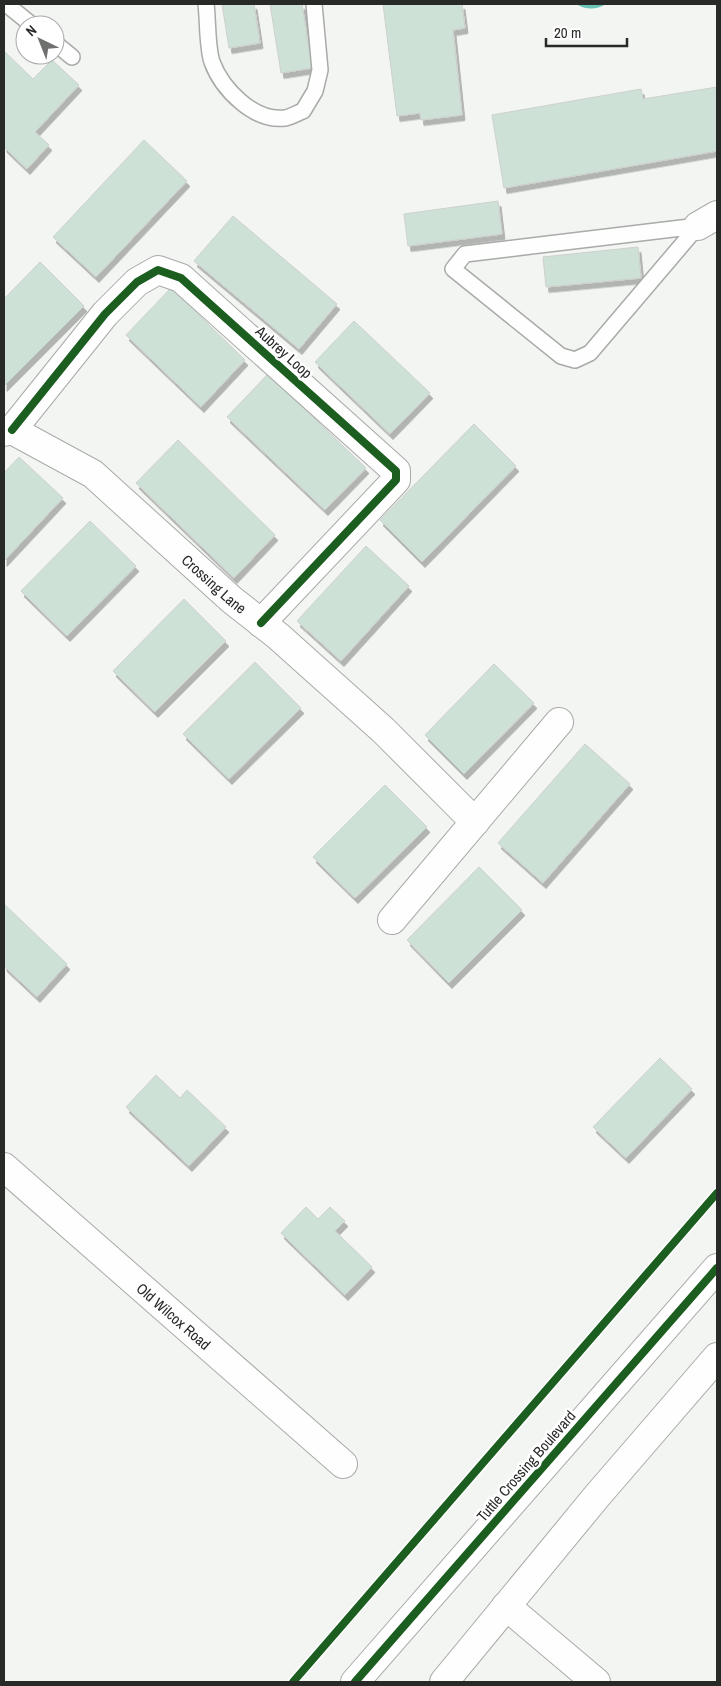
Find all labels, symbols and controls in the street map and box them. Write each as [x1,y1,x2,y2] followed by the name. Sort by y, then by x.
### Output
[15,15,65,65] north arrow
[546,15,627,47] scale bar
[22,21,40,40] text: N
[554,22,581,43] text: 20 m
[250,320,317,383] street label: Aubrey Loop
[177,549,251,618] street label: Crossing Lane
[132,1278,216,1354] street label: Old Wilcox Road
[472,1406,580,1526] street label: Tuttle Crossing Boulevard

